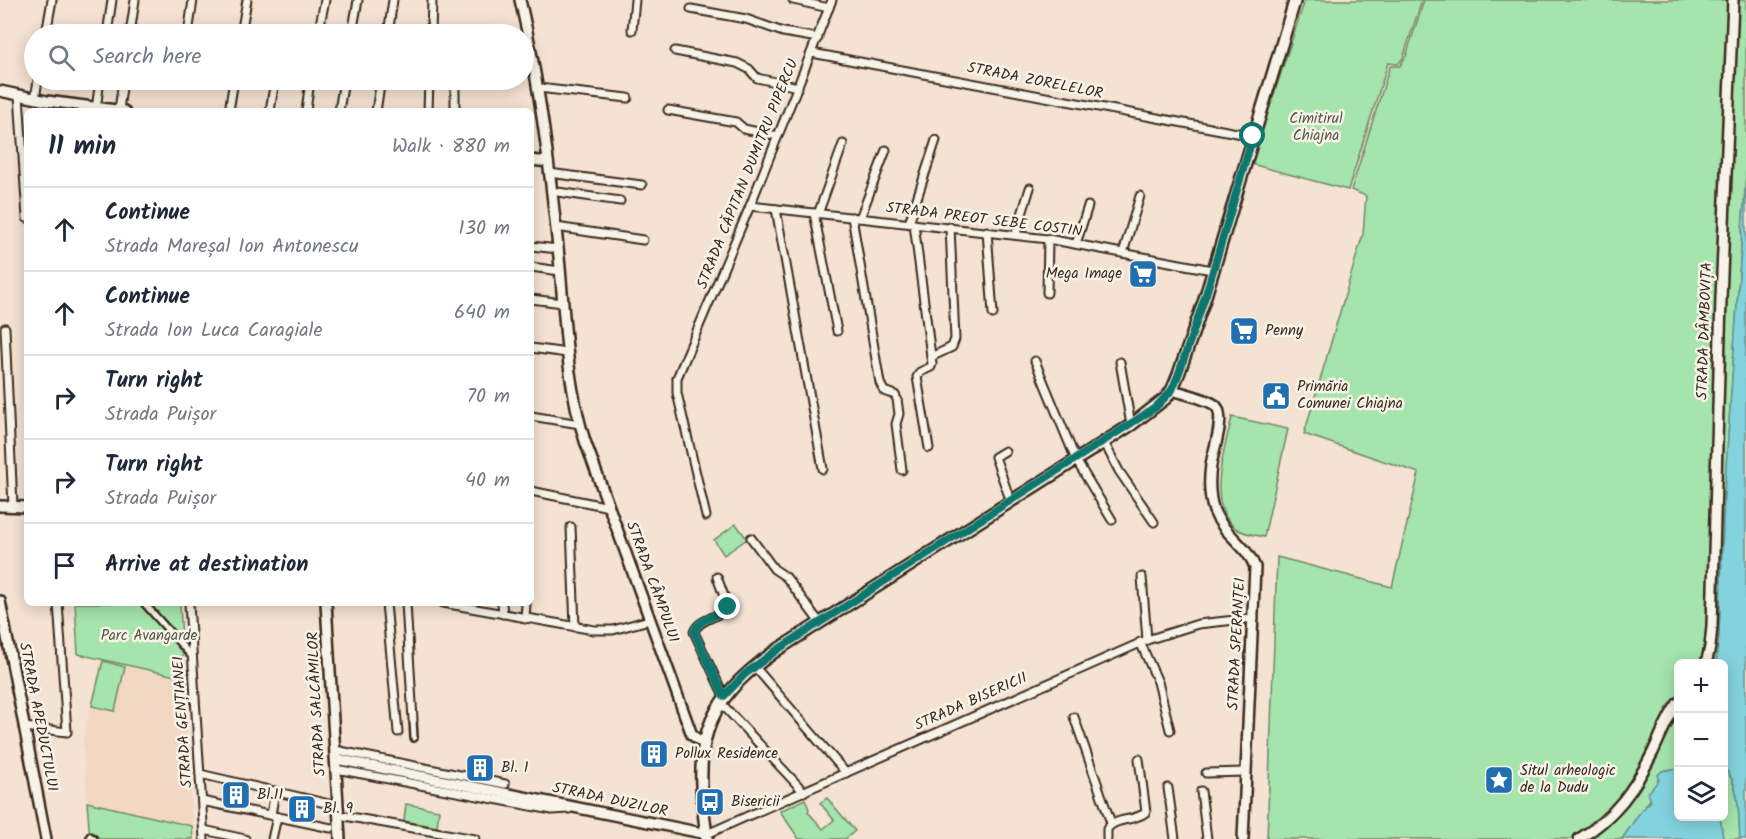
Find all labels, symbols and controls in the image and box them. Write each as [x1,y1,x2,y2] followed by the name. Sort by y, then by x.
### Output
[24,24,534,90] search box
[93,40,201,75] text: Search here
[45,41,78,74] icon: search
[691,55,805,293] street label: STRADA CĂPITAN DUMITRU PIPERCU
[965,56,1105,106] street label: STRADA ZORELELOR
[1289,107,1343,148] park label: Cimitirul Chiajna
[1239,122,1265,148] route start
[48,126,116,168] text: 11 min
[392,131,510,163] text: Walk · 880 m
[105,196,190,231] text: Continue
[884,196,1084,244] street label: STRADA PREOT SEBE COSTIN
[48,213,81,246] icon: ahead
[458,213,510,245] text: 130 m
[105,231,359,263] text: Strada Mareșal Ion Antonescu
[1127,258,1159,290] supermarket icon: Mega Image
[1046,262,1122,286] place label: Mega Image
[1691,262,1719,400] street label: STRADA DÂMBOVIȚA
[105,280,190,315] text: Continue
[48,297,81,330] icon: ahead
[454,297,510,329] text: 640 m
[105,315,322,347] text: Strada Ion Luca Caragiale
[1228,315,1260,347] supermarket icon: Penny
[1265,319,1304,343] place label: Penny
[105,364,203,399] text: Turn right
[1297,375,1403,416] place label: Primăria Comunei Chiajna
[1260,380,1292,412] public building icon: Primăria Comunei Chiajna
[48,381,81,414] icon: right
[467,381,510,413] text: 70 m
[105,399,216,431] text: Strada Puișor
[105,448,203,483] text: Turn right
[48,465,81,498] icon: right
[465,465,510,497] text: 40 m
[105,483,216,515] text: Strada Puișor
[619,518,685,646] street label: STRADA CÂMPULUI
[105,548,308,583] text: Arrive at destination
[48,549,81,582] icon: arrive
[1222,577,1252,711] street label: STRADA SPERANȚEI
[714,593,740,619] route end
[101,624,198,648] park label: Parc Avangarde
[301,631,333,777] street label: STRADA SALCÂMILOR
[12,641,64,794] street label: STRADA APEDUCTULUI
[166,655,200,789] street label: STRADA GENȚIANEI
[1674,659,1728,821] map controls
[1674,659,1728,713] button: +
[911,666,1032,738] street label: STRADA BISERICII
[1674,713,1728,767] button: −
[638,738,670,770] building icon: Pollux Residence
[675,742,778,766] place label: Pollux Residence
[464,752,496,784] building icon: Bl. 1
[501,756,529,780] place label: Bl. 1
[1520,759,1616,800] place label: Situl arheologic de la Dudu
[1483,764,1515,796] place icon: Situl arheologic de la Dudu
[1674,767,1728,821] button: layers
[550,776,670,824] street label: STRADA DUZILOR
[220,779,252,811] building icon: Bl.11
[257,783,283,807] place label: Bl.11
[694,786,726,818] bus stop icon: Bisericii
[731,790,781,814] place label: Bisericii
[286,793,318,825] building icon: Bl. 9
[323,797,354,821] place label: Bl. 9

